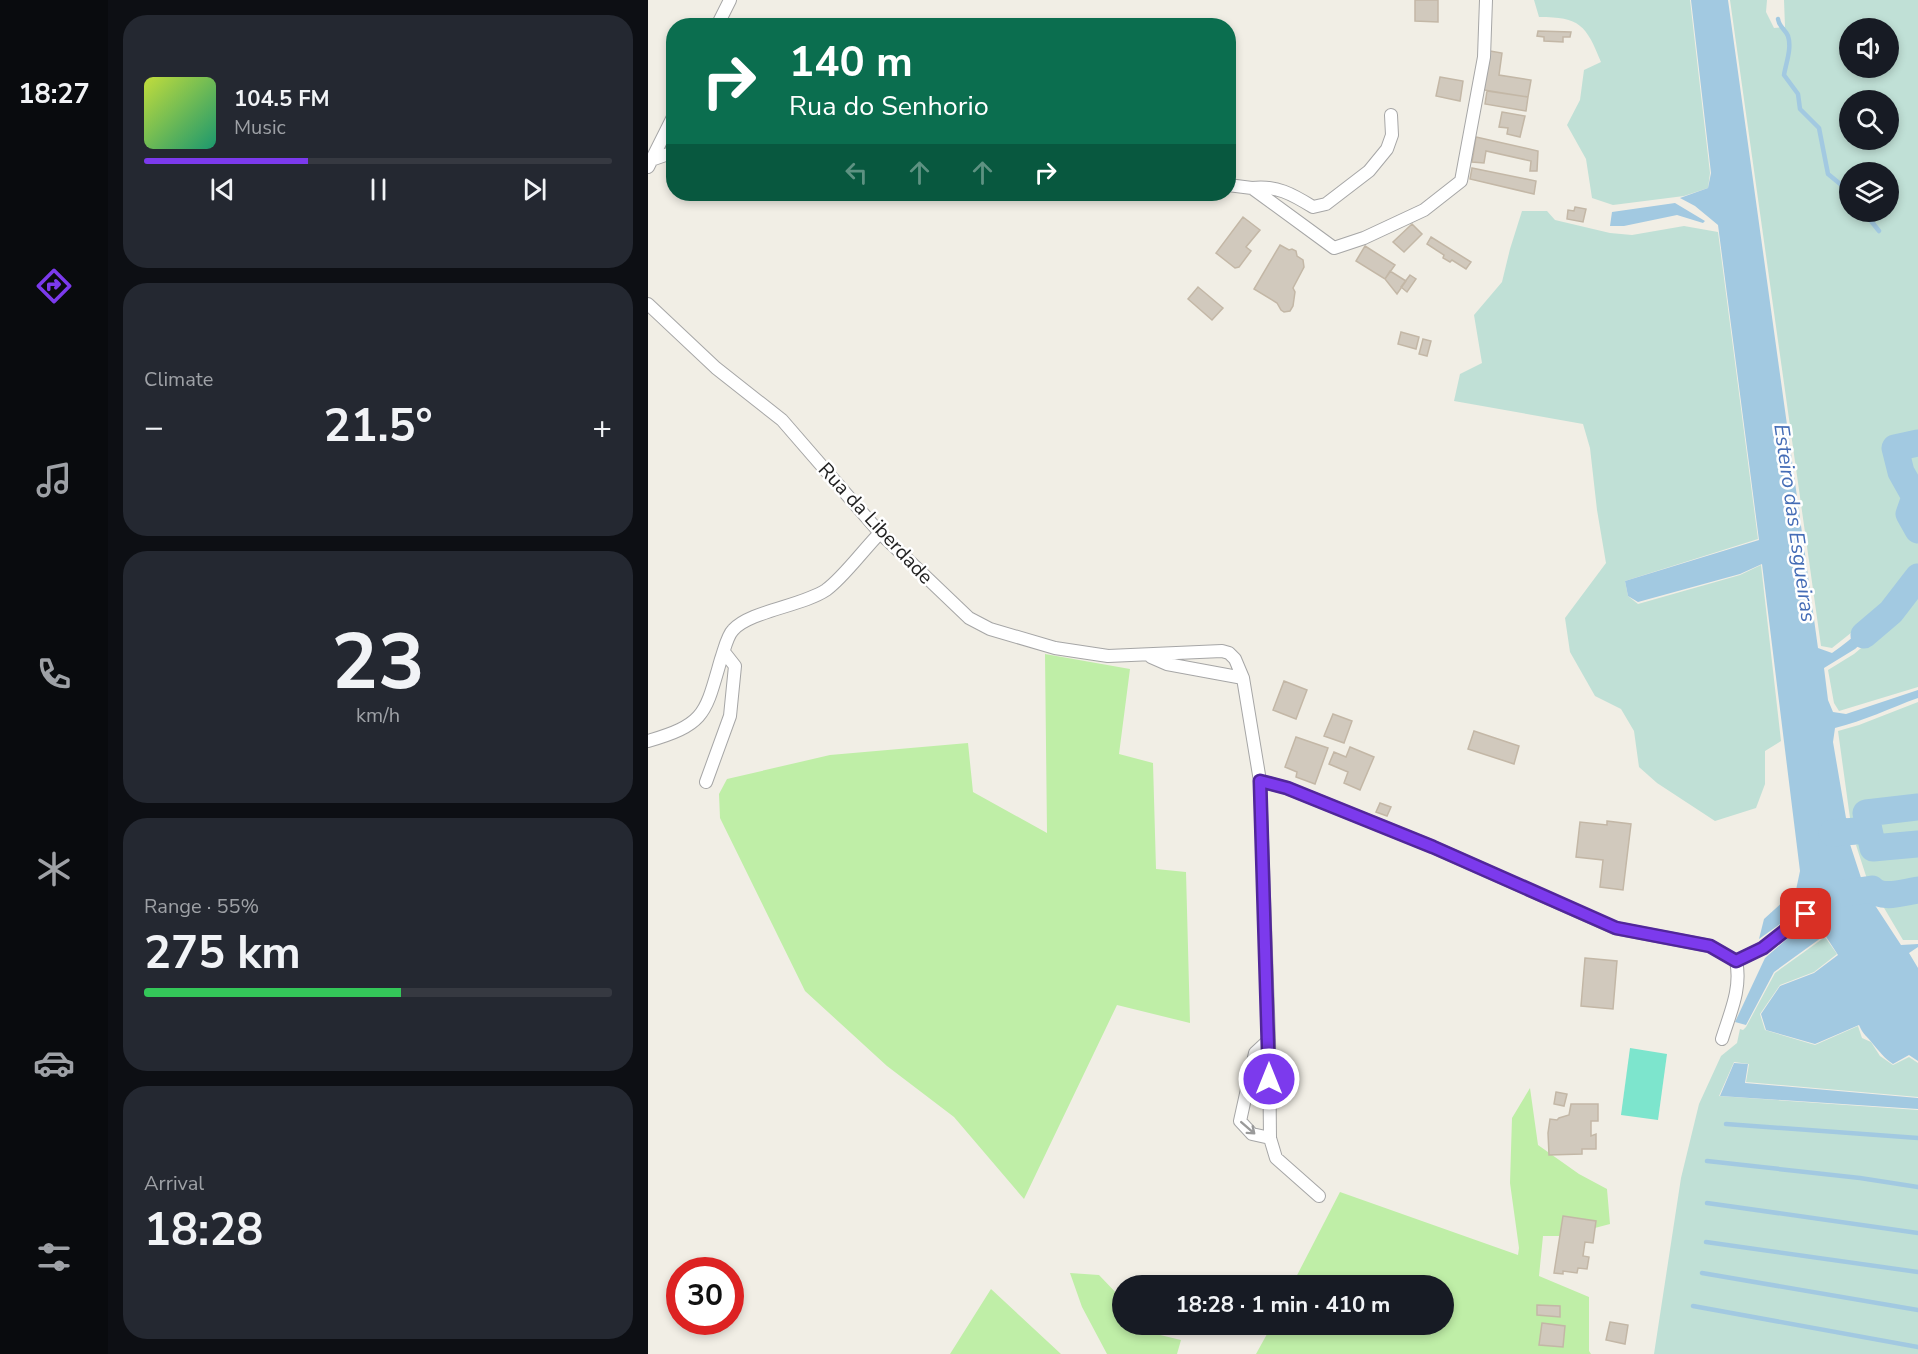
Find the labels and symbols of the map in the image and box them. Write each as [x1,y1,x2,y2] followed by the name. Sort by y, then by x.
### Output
[1767,422,1823,624] water label: Esteiro das Esgueiras
[812,457,939,590] street label: Rua da Liberdade
[1780,888,1831,939] pin
[1237,1047,1301,1111] position arrow
[1240,1122,1256,1135] one-way arrow
[666,1257,744,1335] speed limit sign: 30

